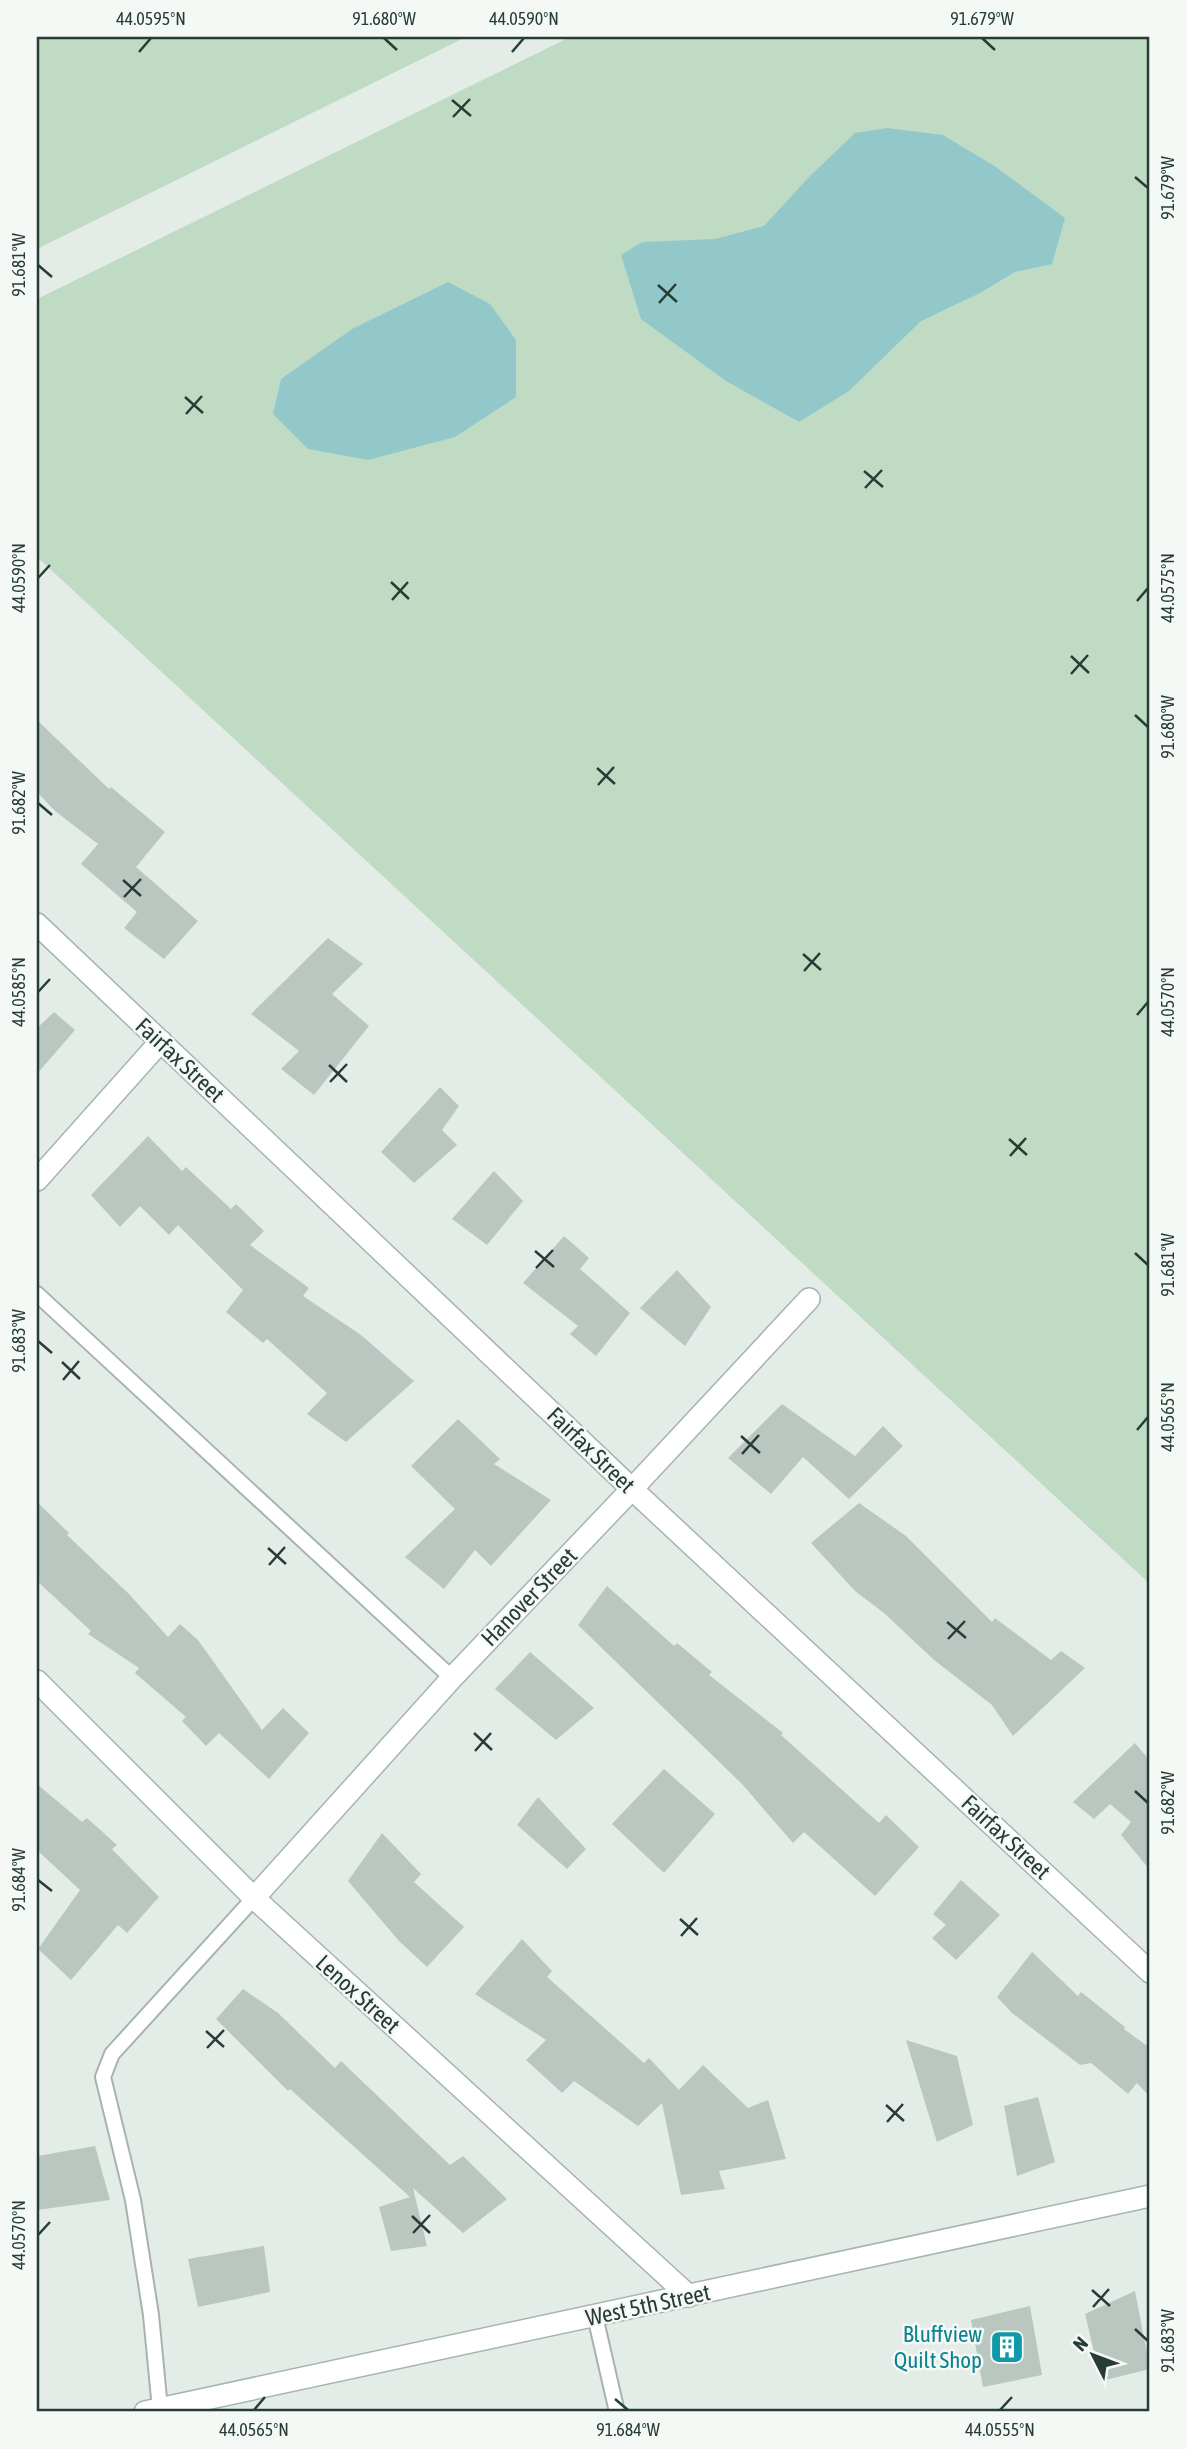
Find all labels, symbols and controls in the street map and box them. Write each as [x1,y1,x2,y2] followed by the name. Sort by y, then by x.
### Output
[116,8,186,29] text: 44.0595°N
[352,8,416,29] text: 91.680°W
[489,8,559,29] text: 44.0590°N
[950,8,1014,29] text: 91.679°W
[1157,156,1178,220] text: 91.679°W
[8,233,29,297] text: 91.681°W
[8,543,29,613] text: 44.0590°N
[1157,553,1178,623] text: 44.0575°N
[1157,695,1178,759] text: 91.680°W
[8,771,29,835] text: 91.682°W
[8,957,29,1027] text: 44.0585°N
[1157,967,1178,1037] text: 44.0570°N
[130,1013,230,1107] street label: Fairfax Street
[1157,1233,1178,1297] text: 91.681°W
[8,1309,29,1373] text: 91.683°W
[1157,1382,1178,1452] text: 44.0565°N
[542,1402,640,1498] street label: Fairfax Street
[476,1543,582,1651] street label: Hanover Street
[1157,1771,1178,1835] text: 91.682°W
[956,1790,1056,1884] street label: Fairfax Street
[8,1848,29,1912] text: 91.684°W
[311,1950,405,2038] street label: Lenox Street
[8,2200,29,2270] text: 44.0570°N
[583,2279,713,2331] street label: West 5th Street
[1157,2309,1178,2373] text: 91.683°W
[1058,2320,1128,2390] north arrow
[894,2321,982,2373] place label: Bluffview Quilt Shop
[988,2328,1026,2366] building icon: Bluffview Quilt Shop
[1068,2332,1092,2355] text: N
[219,2419,289,2440] text: 44.0565°N
[596,2419,660,2440] text: 91.684°W
[965,2419,1035,2440] text: 44.0555°N

